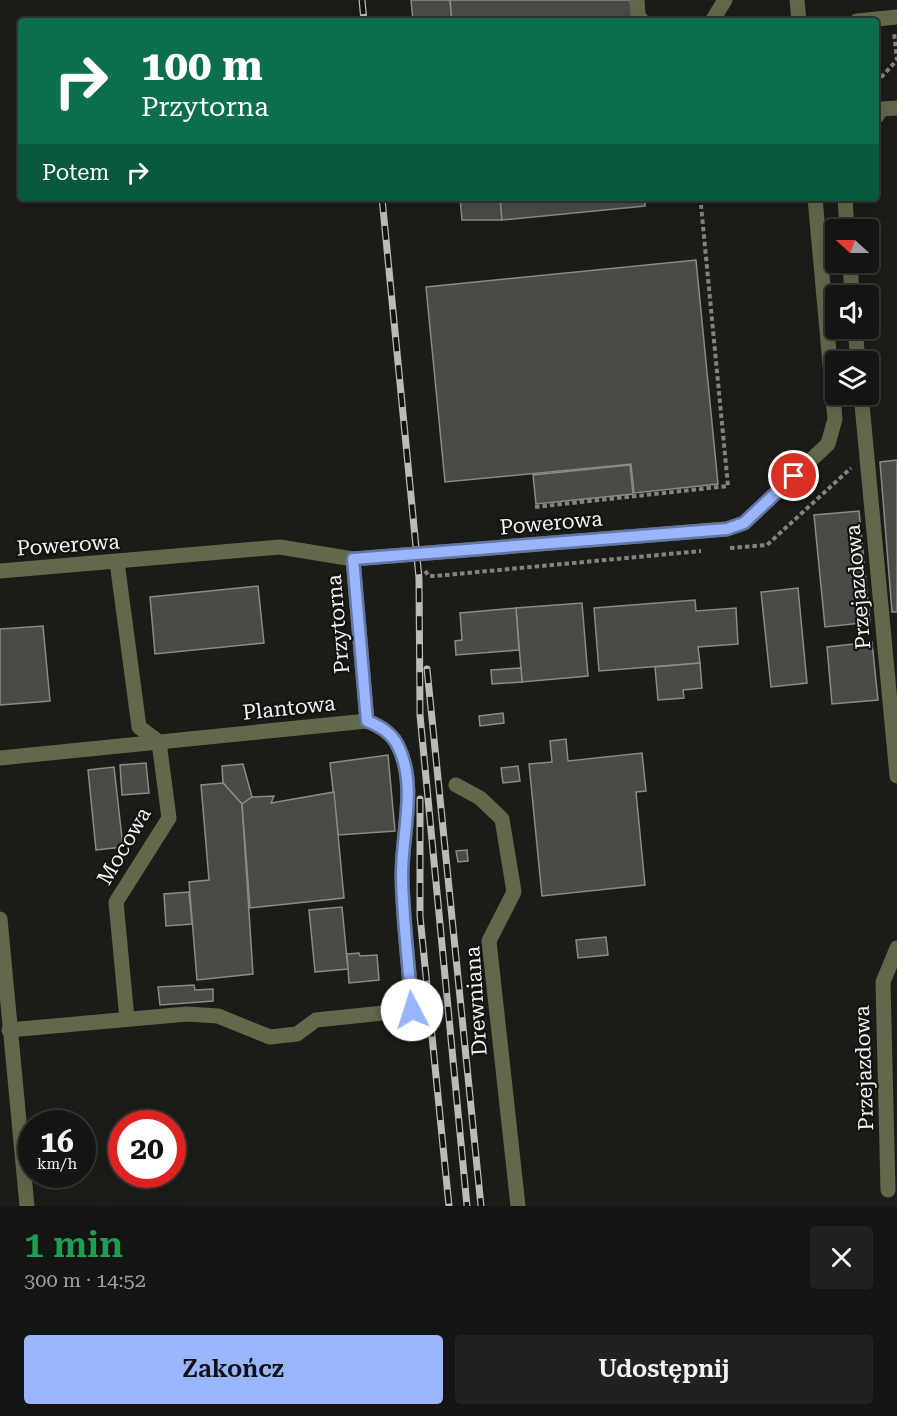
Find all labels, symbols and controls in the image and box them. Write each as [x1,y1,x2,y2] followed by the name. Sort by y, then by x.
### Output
[141,41,263,90] text: 100 m
[42,42,120,120] icon: right
[141,91,269,123] text: Przytorna
[121,156,154,189] icon: right
[42,160,109,185] text: Potem
[825,219,879,273] north arrow
[825,219,879,405] map controls
[825,285,879,339] button: sound
[825,351,879,405] button: layers
[768,450,819,501] pin
[777,459,810,492] icon: arrive
[498,506,604,539] street label: Powerowa
[841,523,875,650] street label: Przejazdowa
[16,529,121,561] street label: Powerowa
[322,573,354,675] street label: Przytorna
[241,691,337,725] street label: Plantowa
[92,803,156,889] street label: Mocowa
[460,945,492,1057] street label: Drewniana
[380,978,444,1042] position arrow
[850,1004,878,1131] street label: Przejazdowa
[108,1110,186,1188] speed limit sign: 20
[40,1124,74,1159] text: 16
[37,1155,77,1173] text: km/h
[24,1224,123,1266] text: 1 min
[810,1226,873,1289] button: close
[24,1268,146,1292] text: 300 m · 14:52
[24,1335,443,1404] button: Zakończ
[455,1335,873,1404] button: Udostępnij

